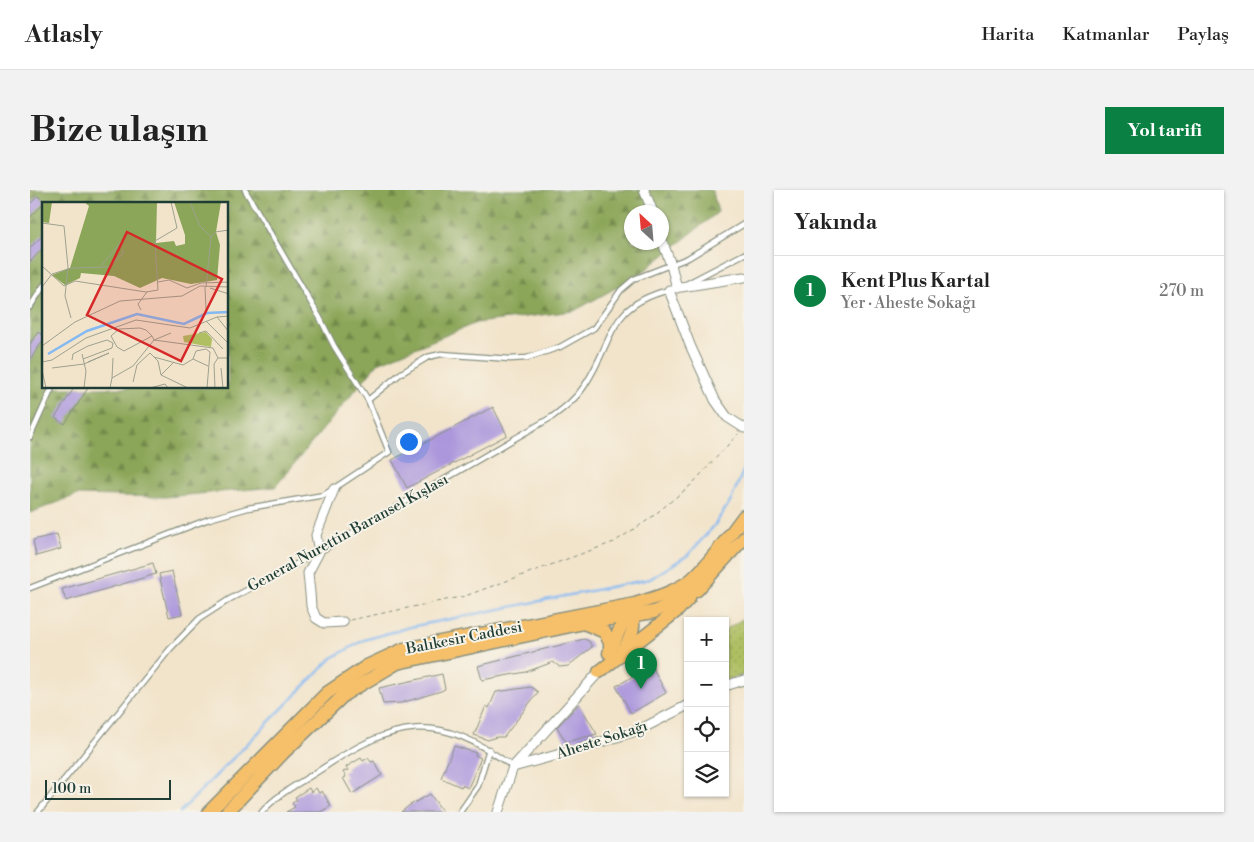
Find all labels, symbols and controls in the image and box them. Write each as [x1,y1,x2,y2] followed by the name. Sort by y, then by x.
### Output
[25,20,102,50] text: Atlasly
[981,23,1034,46] text: Harita
[1062,23,1150,46] text: Katmanlar
[1178,23,1229,46] text: Paylaş
[1105,107,1224,154] button: Yol tarifi
[30,109,208,152] text: Bize ulaşın
[42,202,229,389] inset map
[624,205,669,250] north arrow
[794,210,877,236] text: Yakında
[841,269,990,293] text: Kent Plus Kartal
[806,281,814,301] text: 1
[1159,281,1204,301] text: 270 m
[841,293,976,313] text: Yer · Aheste Sokağı
[396,429,422,455] your location
[244,470,452,596] street label: General Nurettin Baransel Kışlası
[403,617,524,659] street label: Balıkesir Caddesi
[684,617,729,797] map controls
[684,617,729,662] button: +
[625,648,657,689] pin: 1
[684,662,729,707] button: −
[684,707,729,752] button: locate
[553,716,650,764] street label: Aheste Sokağı
[684,752,729,797] button: layers
[45,777,171,800] scale bar
[52,780,91,798] text: 100 m

